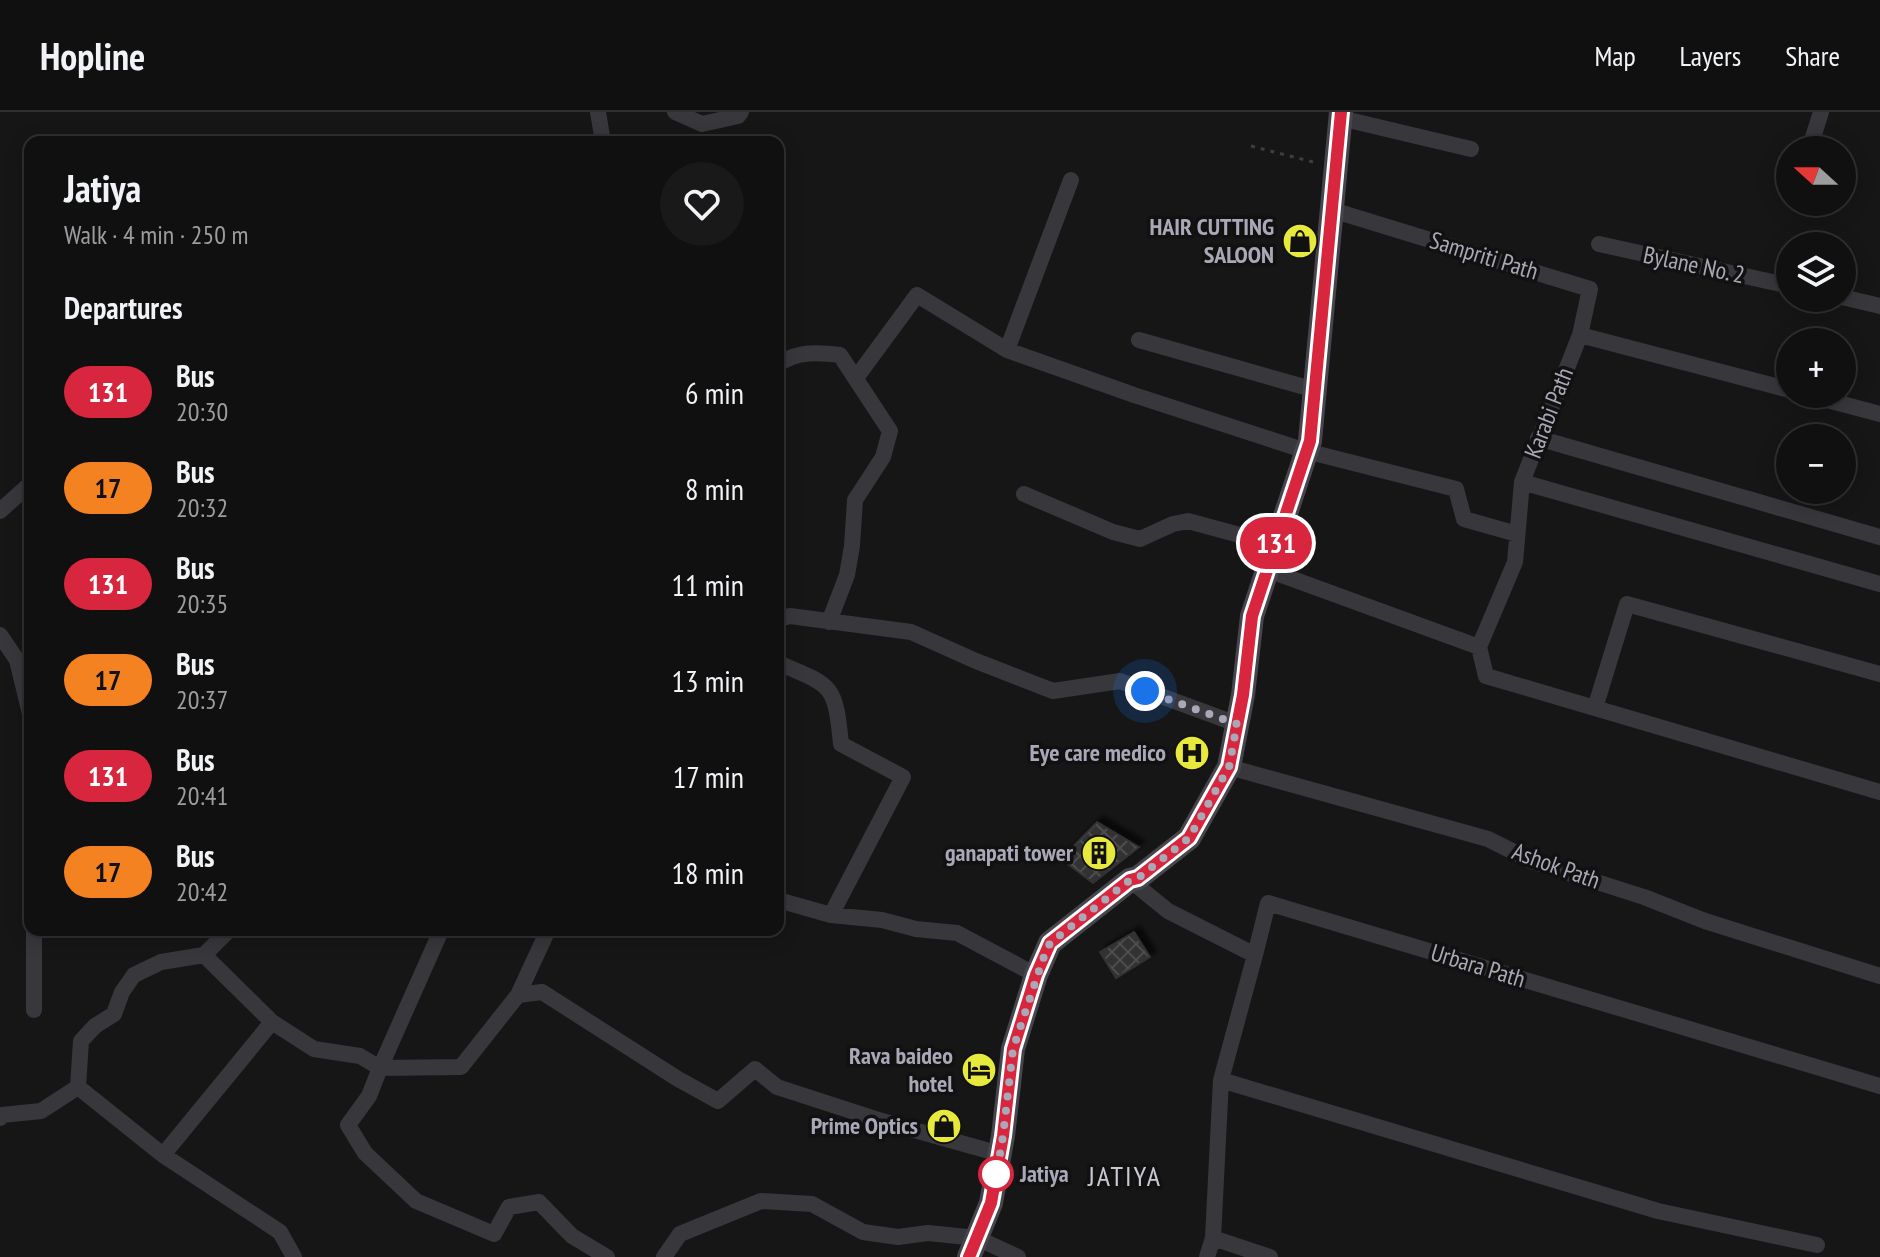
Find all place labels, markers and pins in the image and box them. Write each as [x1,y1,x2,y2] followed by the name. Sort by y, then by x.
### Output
[1149,211,1274,270] place label: HAIR CUTTING SALOON
[1281,222,1319,260] shop icon: HAIR CUTTING SALOON
[1173,734,1211,772] hospital icon: Eye care medico
[1029,737,1166,768] place label: Eye care medico
[1080,834,1118,872] building icon: ganapati tower
[945,837,1074,868] place label: ganapati tower
[849,1040,953,1099] place label: Rava baideo hotel
[960,1051,998,1089] hotel icon: Rava baideo hotel
[925,1107,963,1145] shop icon: Prime Optics
[811,1110,918,1141] place label: Prime Optics
[979,1157,1013,1191] marker: Jatiya
[1019,1158,1069,1189] place label: Jatiya

